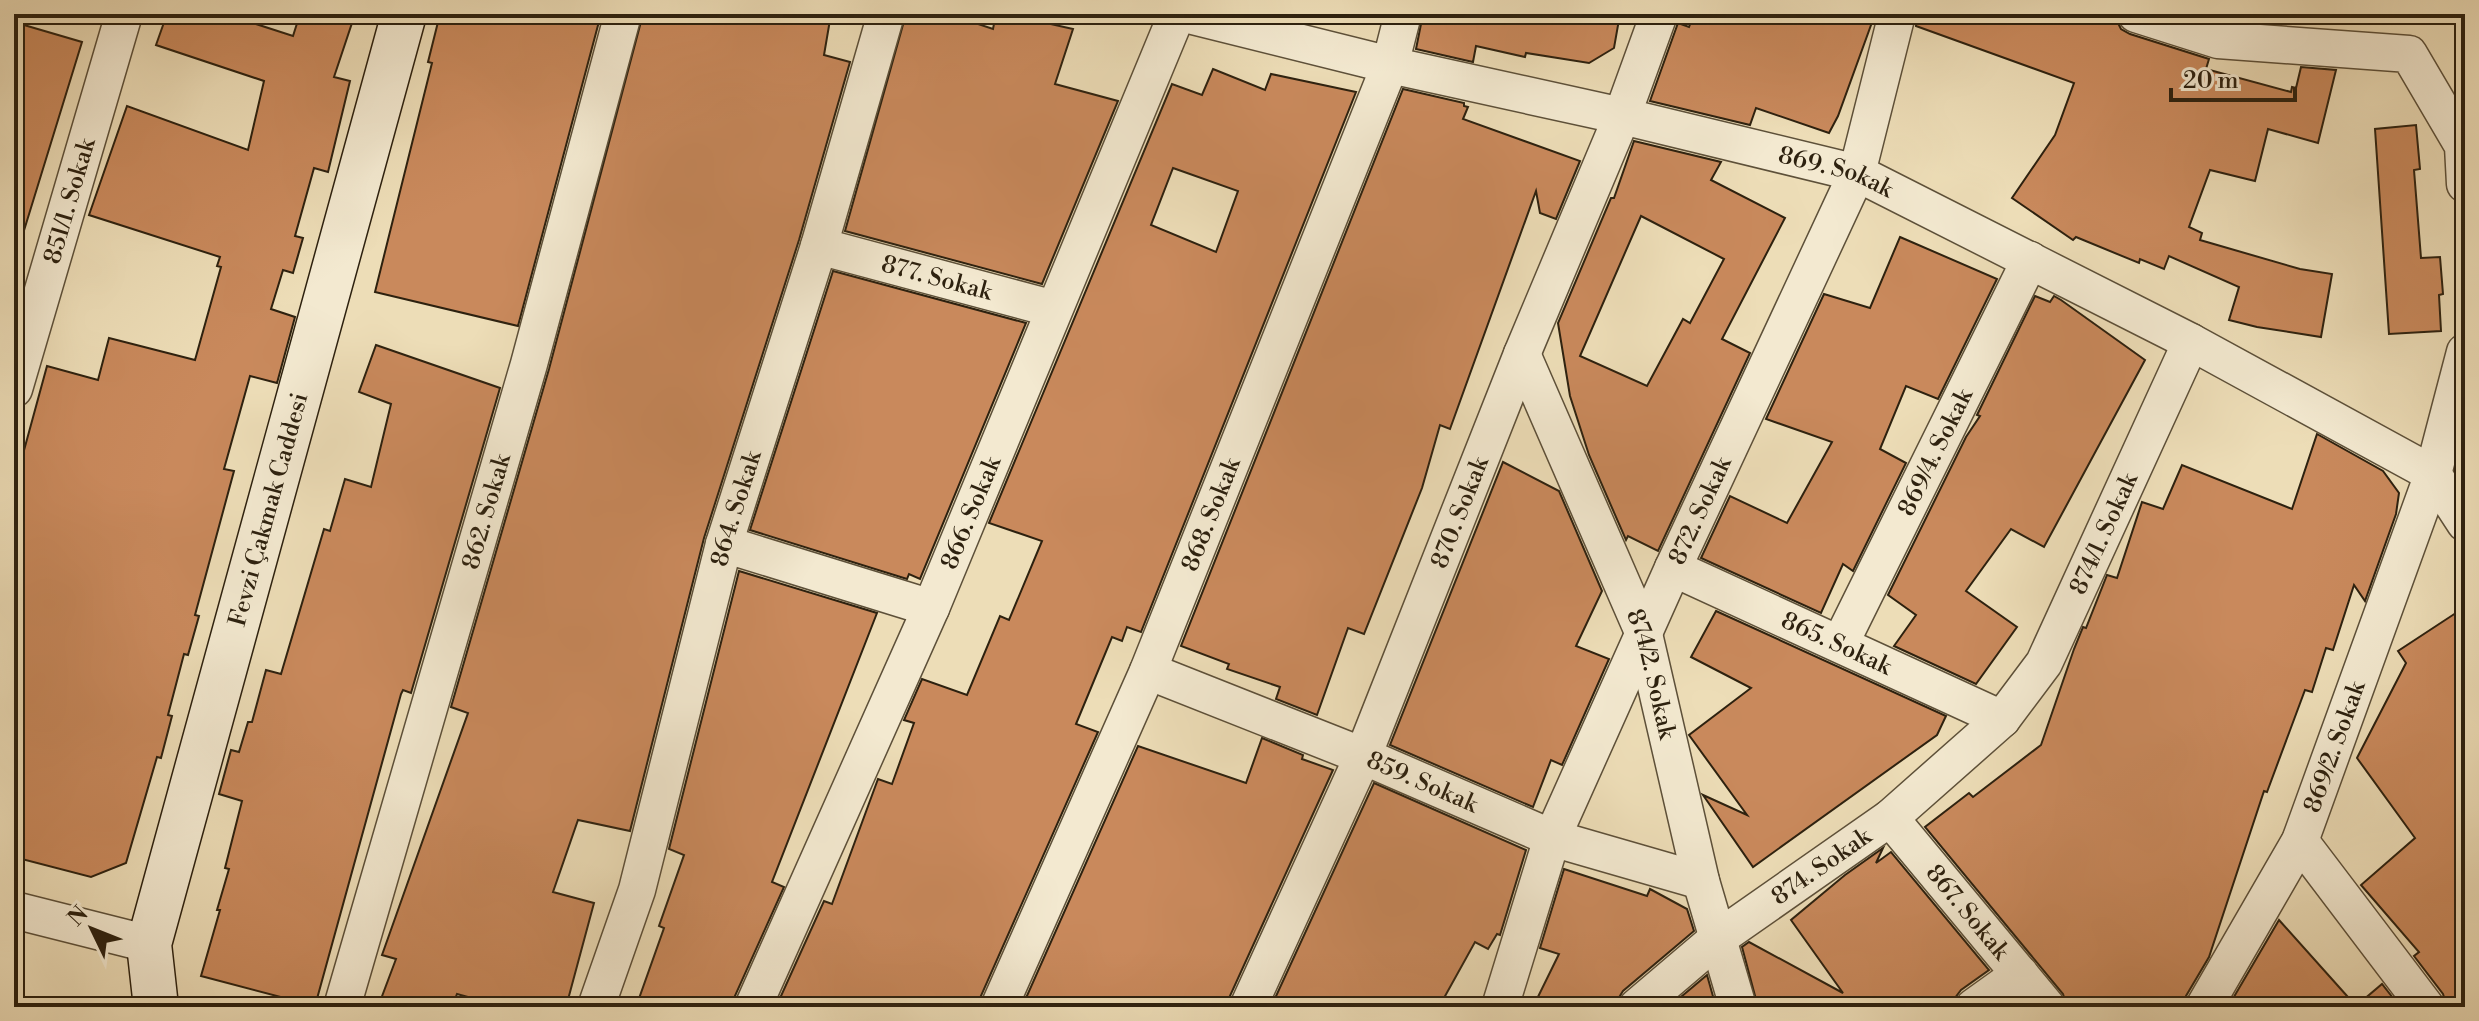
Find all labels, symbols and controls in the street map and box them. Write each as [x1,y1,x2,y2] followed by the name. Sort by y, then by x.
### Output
[2171,52,2295,102] scale bar
[2183,66,2239,96] text: 20 m
[38,134,103,267] street label: 851/1. Sokak
[1775,140,1900,206] street label: 869. Sokak
[878,249,997,308] street label: 877. Sokak
[1892,383,1981,521] street label: 869/4. Sokak
[223,389,315,630] street label: Fevzi Çakmak Caddesi
[705,446,769,570] street label: 864. Sokak
[456,449,518,573] street label: 862. Sokak
[935,451,1009,574] street label: 866. Sokak
[1425,451,1496,573] street label: 870. Sokak
[1663,451,1739,570] street label: 872. Sokak
[1175,452,1248,576] street label: 868. Sokak
[2063,467,2146,599] street label: 874/1. Sokak
[1619,604,1682,744] street label: 874/2. Sokak
[1776,606,1897,683] street label: 865. Sokak
[2298,676,2373,817] street label: 869/2. Sokak
[1362,745,1484,821] street label: 859. Sokak
[1766,821,1879,912] street label: 874. Sokak
[1919,859,2016,967] street label: 867. Sokak
[52,889,132,969] north arrow
[63,900,95,932] text: N

